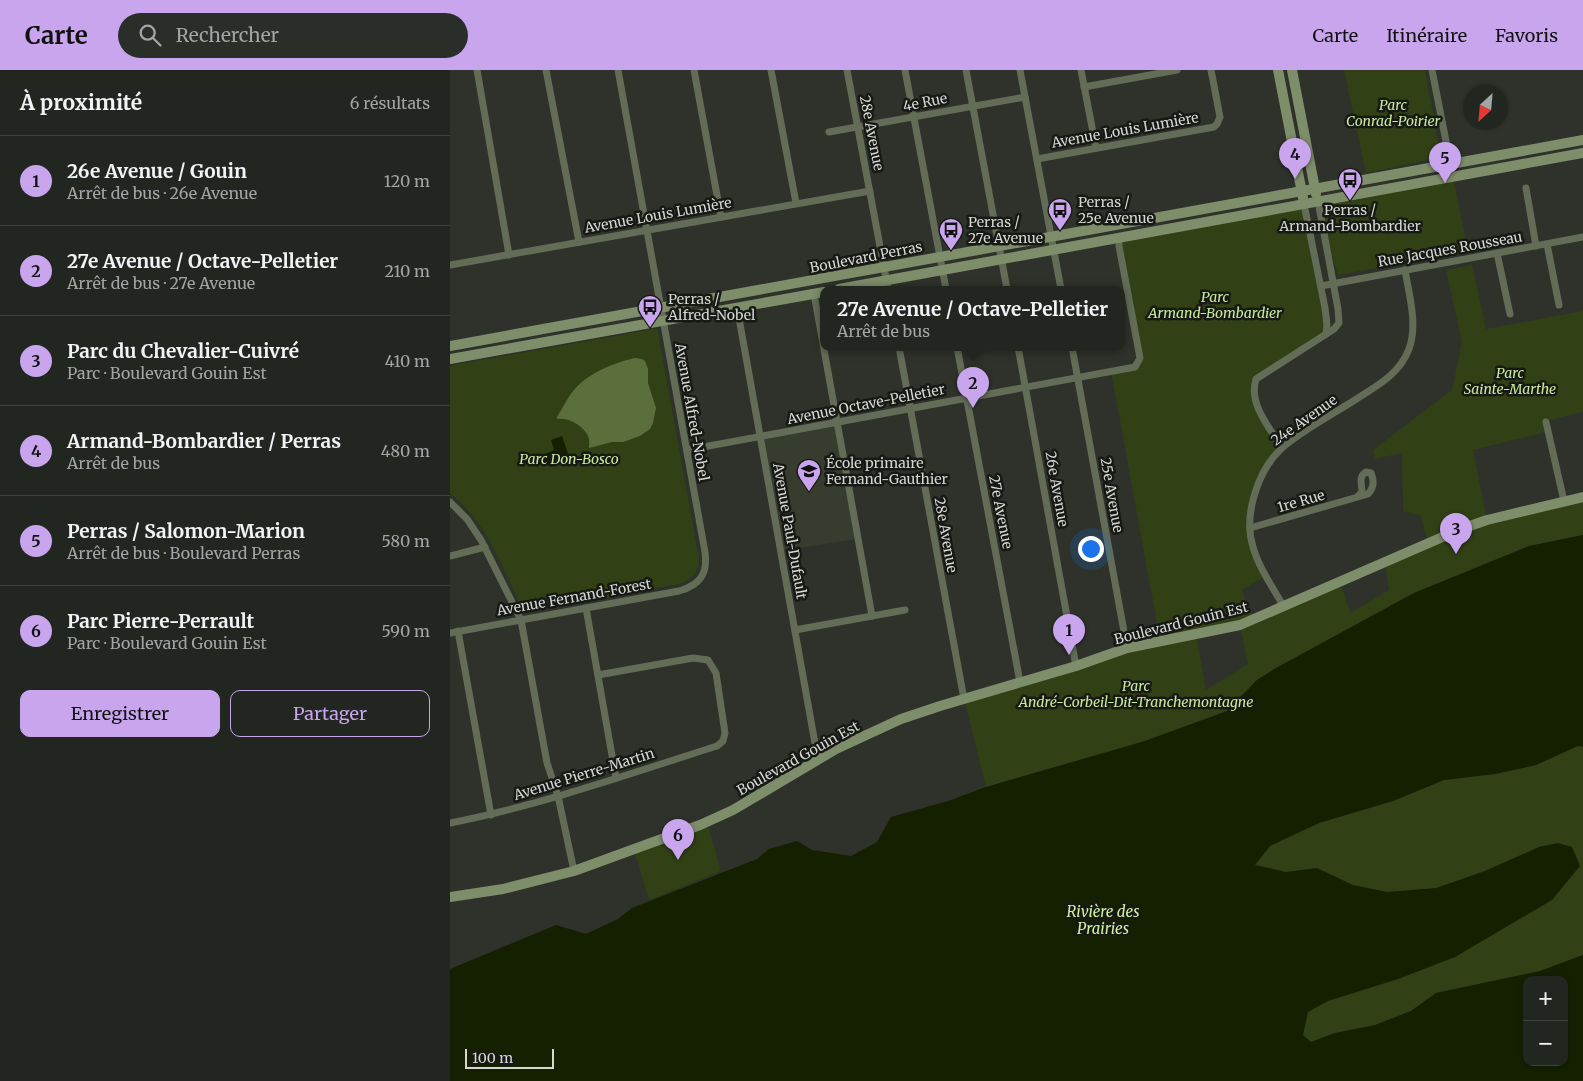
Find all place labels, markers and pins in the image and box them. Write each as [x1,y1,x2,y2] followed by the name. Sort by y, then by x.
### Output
[1279,138,1311,179] pin: 4
[1429,142,1461,183] pin: 5
[1337,167,1363,201] bus stop icon: Perras / Armand-Bombardier
[1078,193,1154,227] place label: Perras / 25e Avenue
[1047,197,1073,231] bus stop icon: Perras / 25e Avenue
[1278,201,1421,235] place label: Perras / Armand-Bombardier
[968,213,1043,247] place label: Perras / 27e Avenue
[938,217,964,251] bus stop icon: Perras / 27e Avenue
[667,290,756,324] place label: Perras / Alfred-Nobel
[637,294,663,328] bus stop icon: Perras / Alfred-Nobel
[957,367,989,408] pin: 2
[826,454,948,488] place label: École primaire Fernand-Gauthier
[796,458,822,492] school or university icon: École primaire Fernand-Gauthier
[1440,513,1472,554] pin: 3
[1053,614,1085,655] pin: 1
[662,819,694,860] pin: 6

